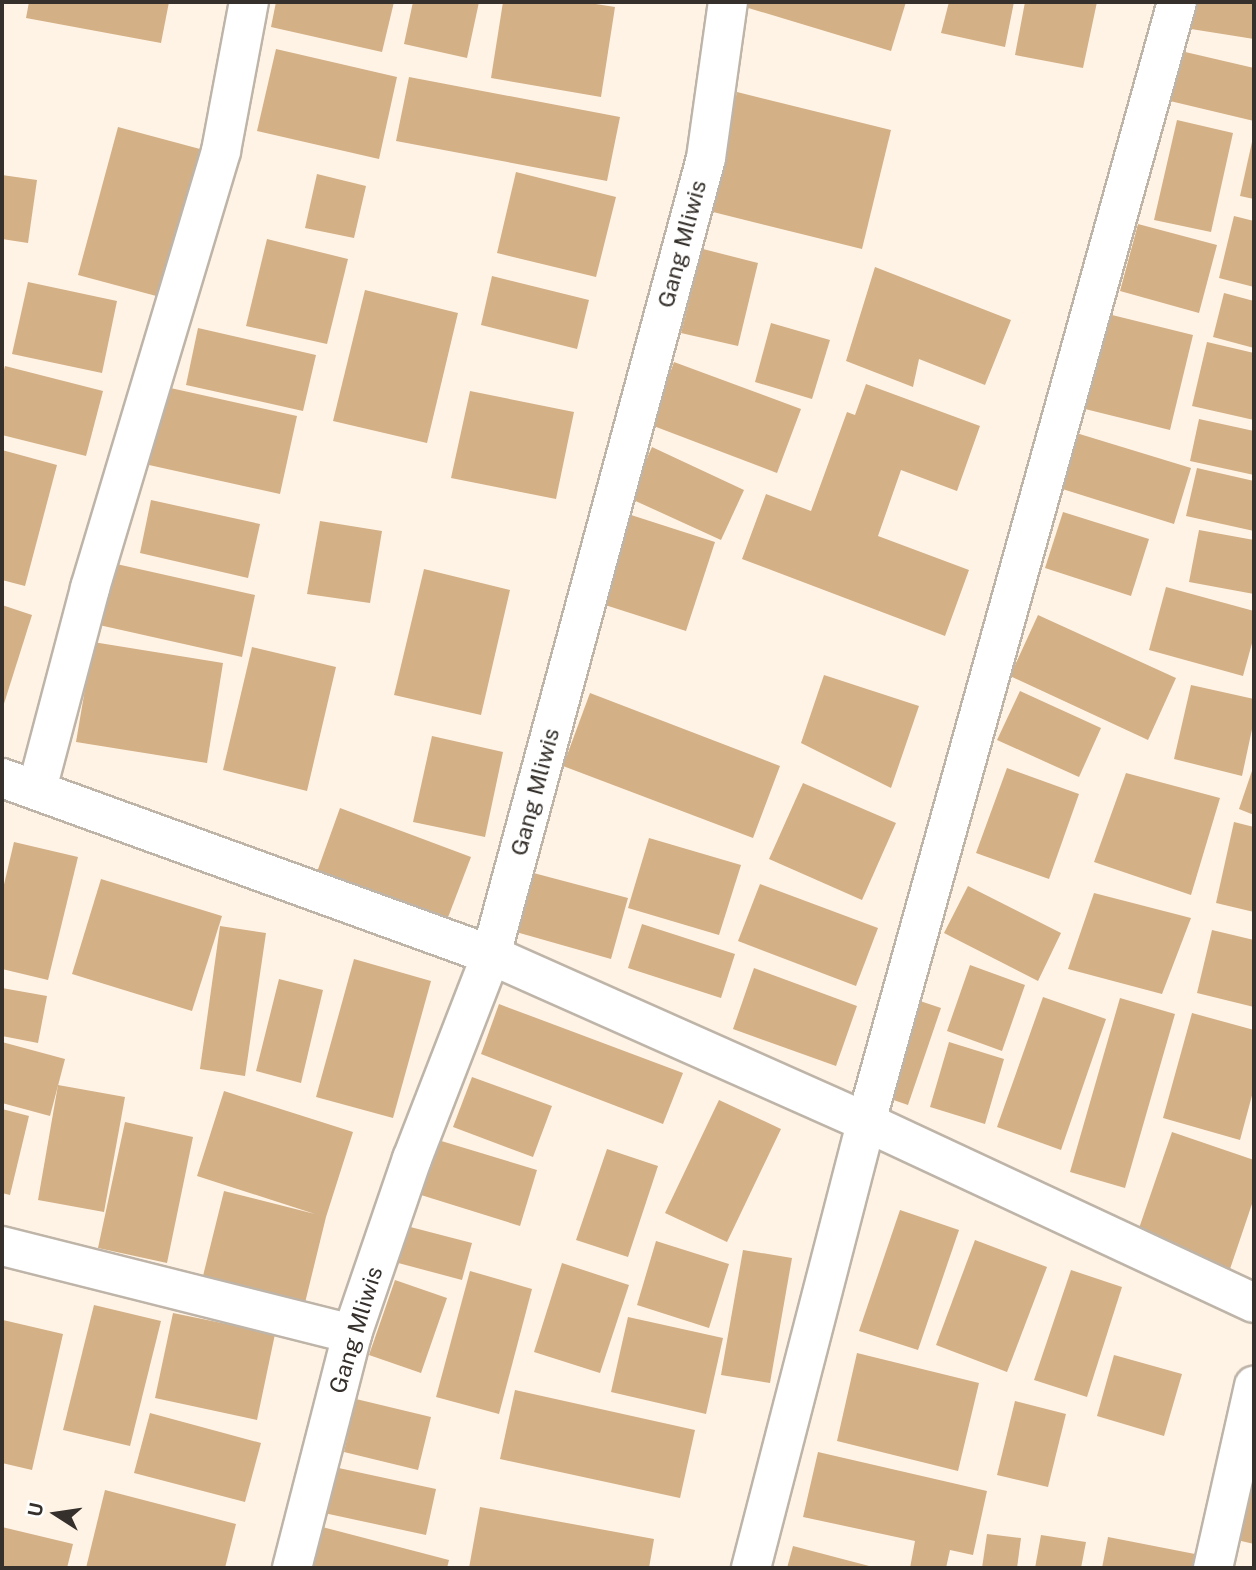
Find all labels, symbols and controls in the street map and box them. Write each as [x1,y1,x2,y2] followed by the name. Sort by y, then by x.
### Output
[652,177,712,311] street label: Gang Mliwis
[505,725,565,859] street label: Gang Mliwis
[324,1263,388,1397] street label: Gang Mliwis
[21,1479,91,1549] north arrow
[23,1501,48,1519] text: U

